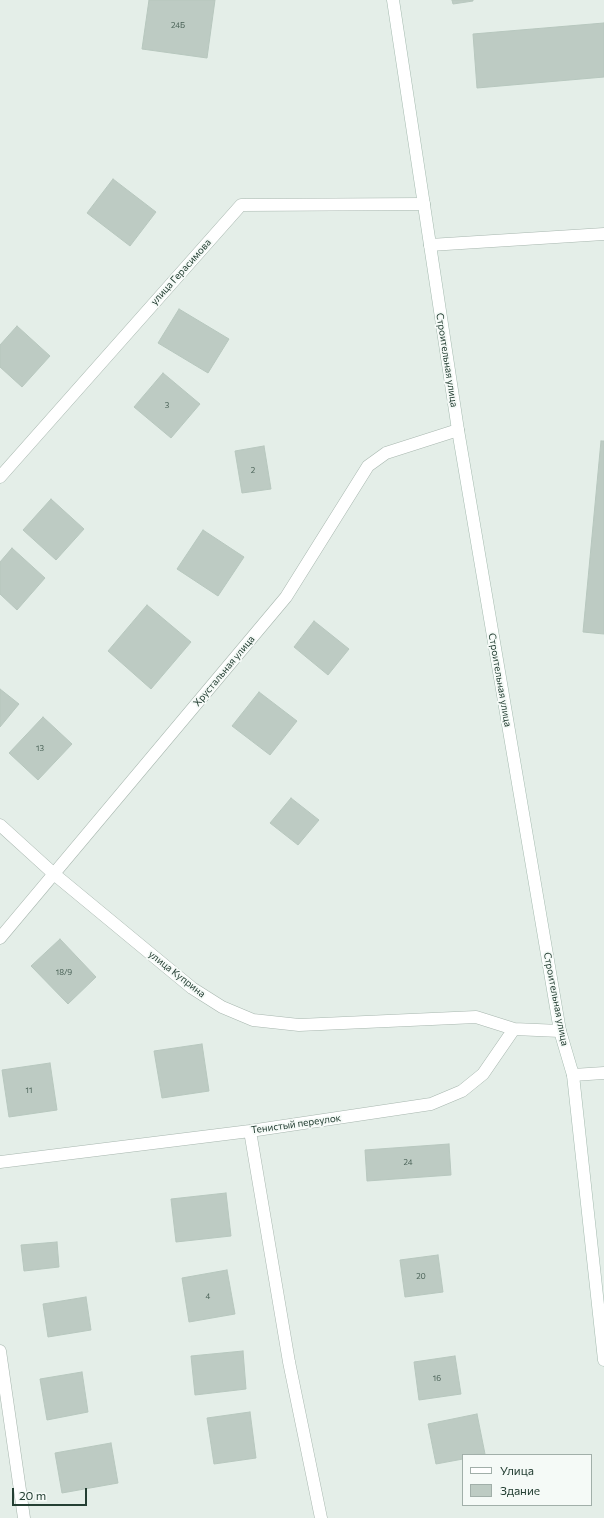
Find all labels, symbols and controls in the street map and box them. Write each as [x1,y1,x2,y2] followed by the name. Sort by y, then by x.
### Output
[171,20,185,30] house number: 24Б
[148,237,214,307] street label: улица Герасимова
[434,312,460,408] street label: Строительная улица
[165,400,169,410] house number: 3
[251,465,255,475] house number: 2
[486,632,514,728] street label: Строительная улица
[191,633,257,709] street label: Хрустальная улица
[36,743,44,753] house number: 13
[146,948,208,1000] street label: улица Куприна
[541,951,571,1047] street label: Строительная улица
[56,967,72,977] house number: 18/9
[26,1085,32,1095] house number: 11
[250,1112,342,1136] street label: Тенистый переулок
[403,1157,413,1167] house number: 24
[416,1271,426,1281] house number: 20
[206,1291,210,1301] house number: 4
[433,1373,441,1383] house number: 16
[462,1454,592,1506] legend
[500,1463,534,1477] text: Улица
[14,1480,89,1506] scale bar
[500,1483,540,1497] text: Здание
[19,1488,46,1502] text: 20 m

